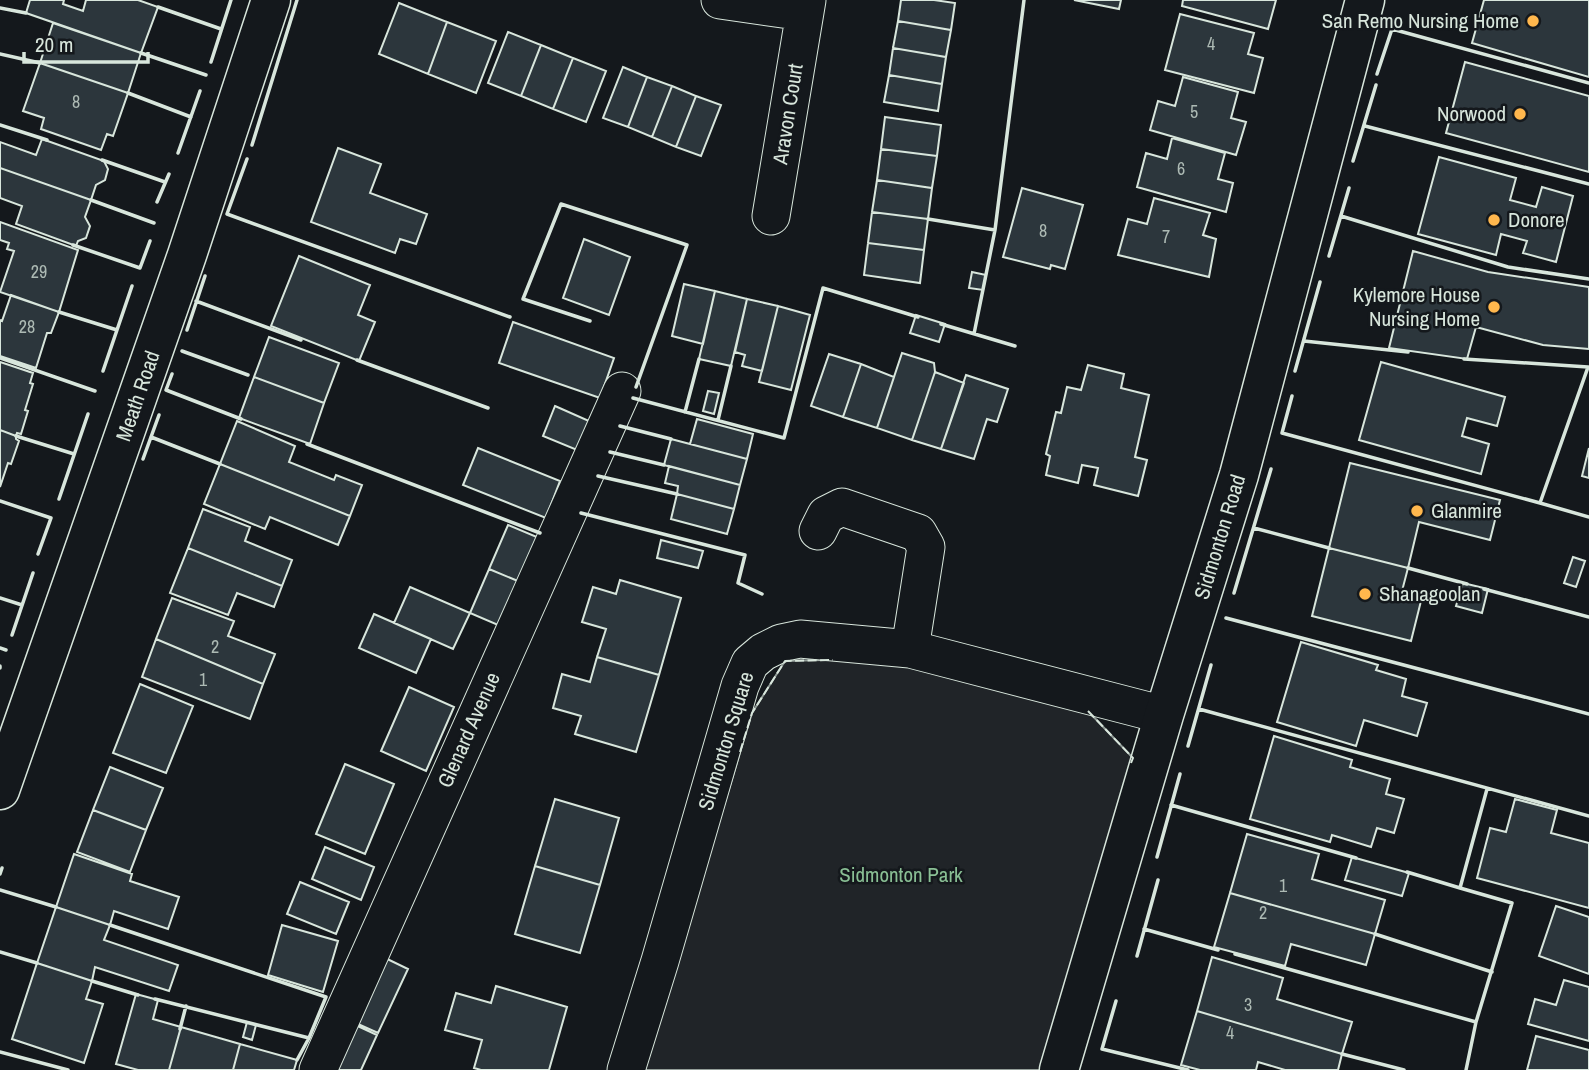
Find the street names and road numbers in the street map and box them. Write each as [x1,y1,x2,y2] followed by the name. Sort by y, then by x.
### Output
[765,61,810,167] street label: Aravon Court
[109,347,167,445] street label: Meath Road
[1187,471,1252,603] street label: Sidmonton Road
[430,668,507,792] street label: Glenard Avenue
[691,668,760,814] street label: Sidmonton Square

